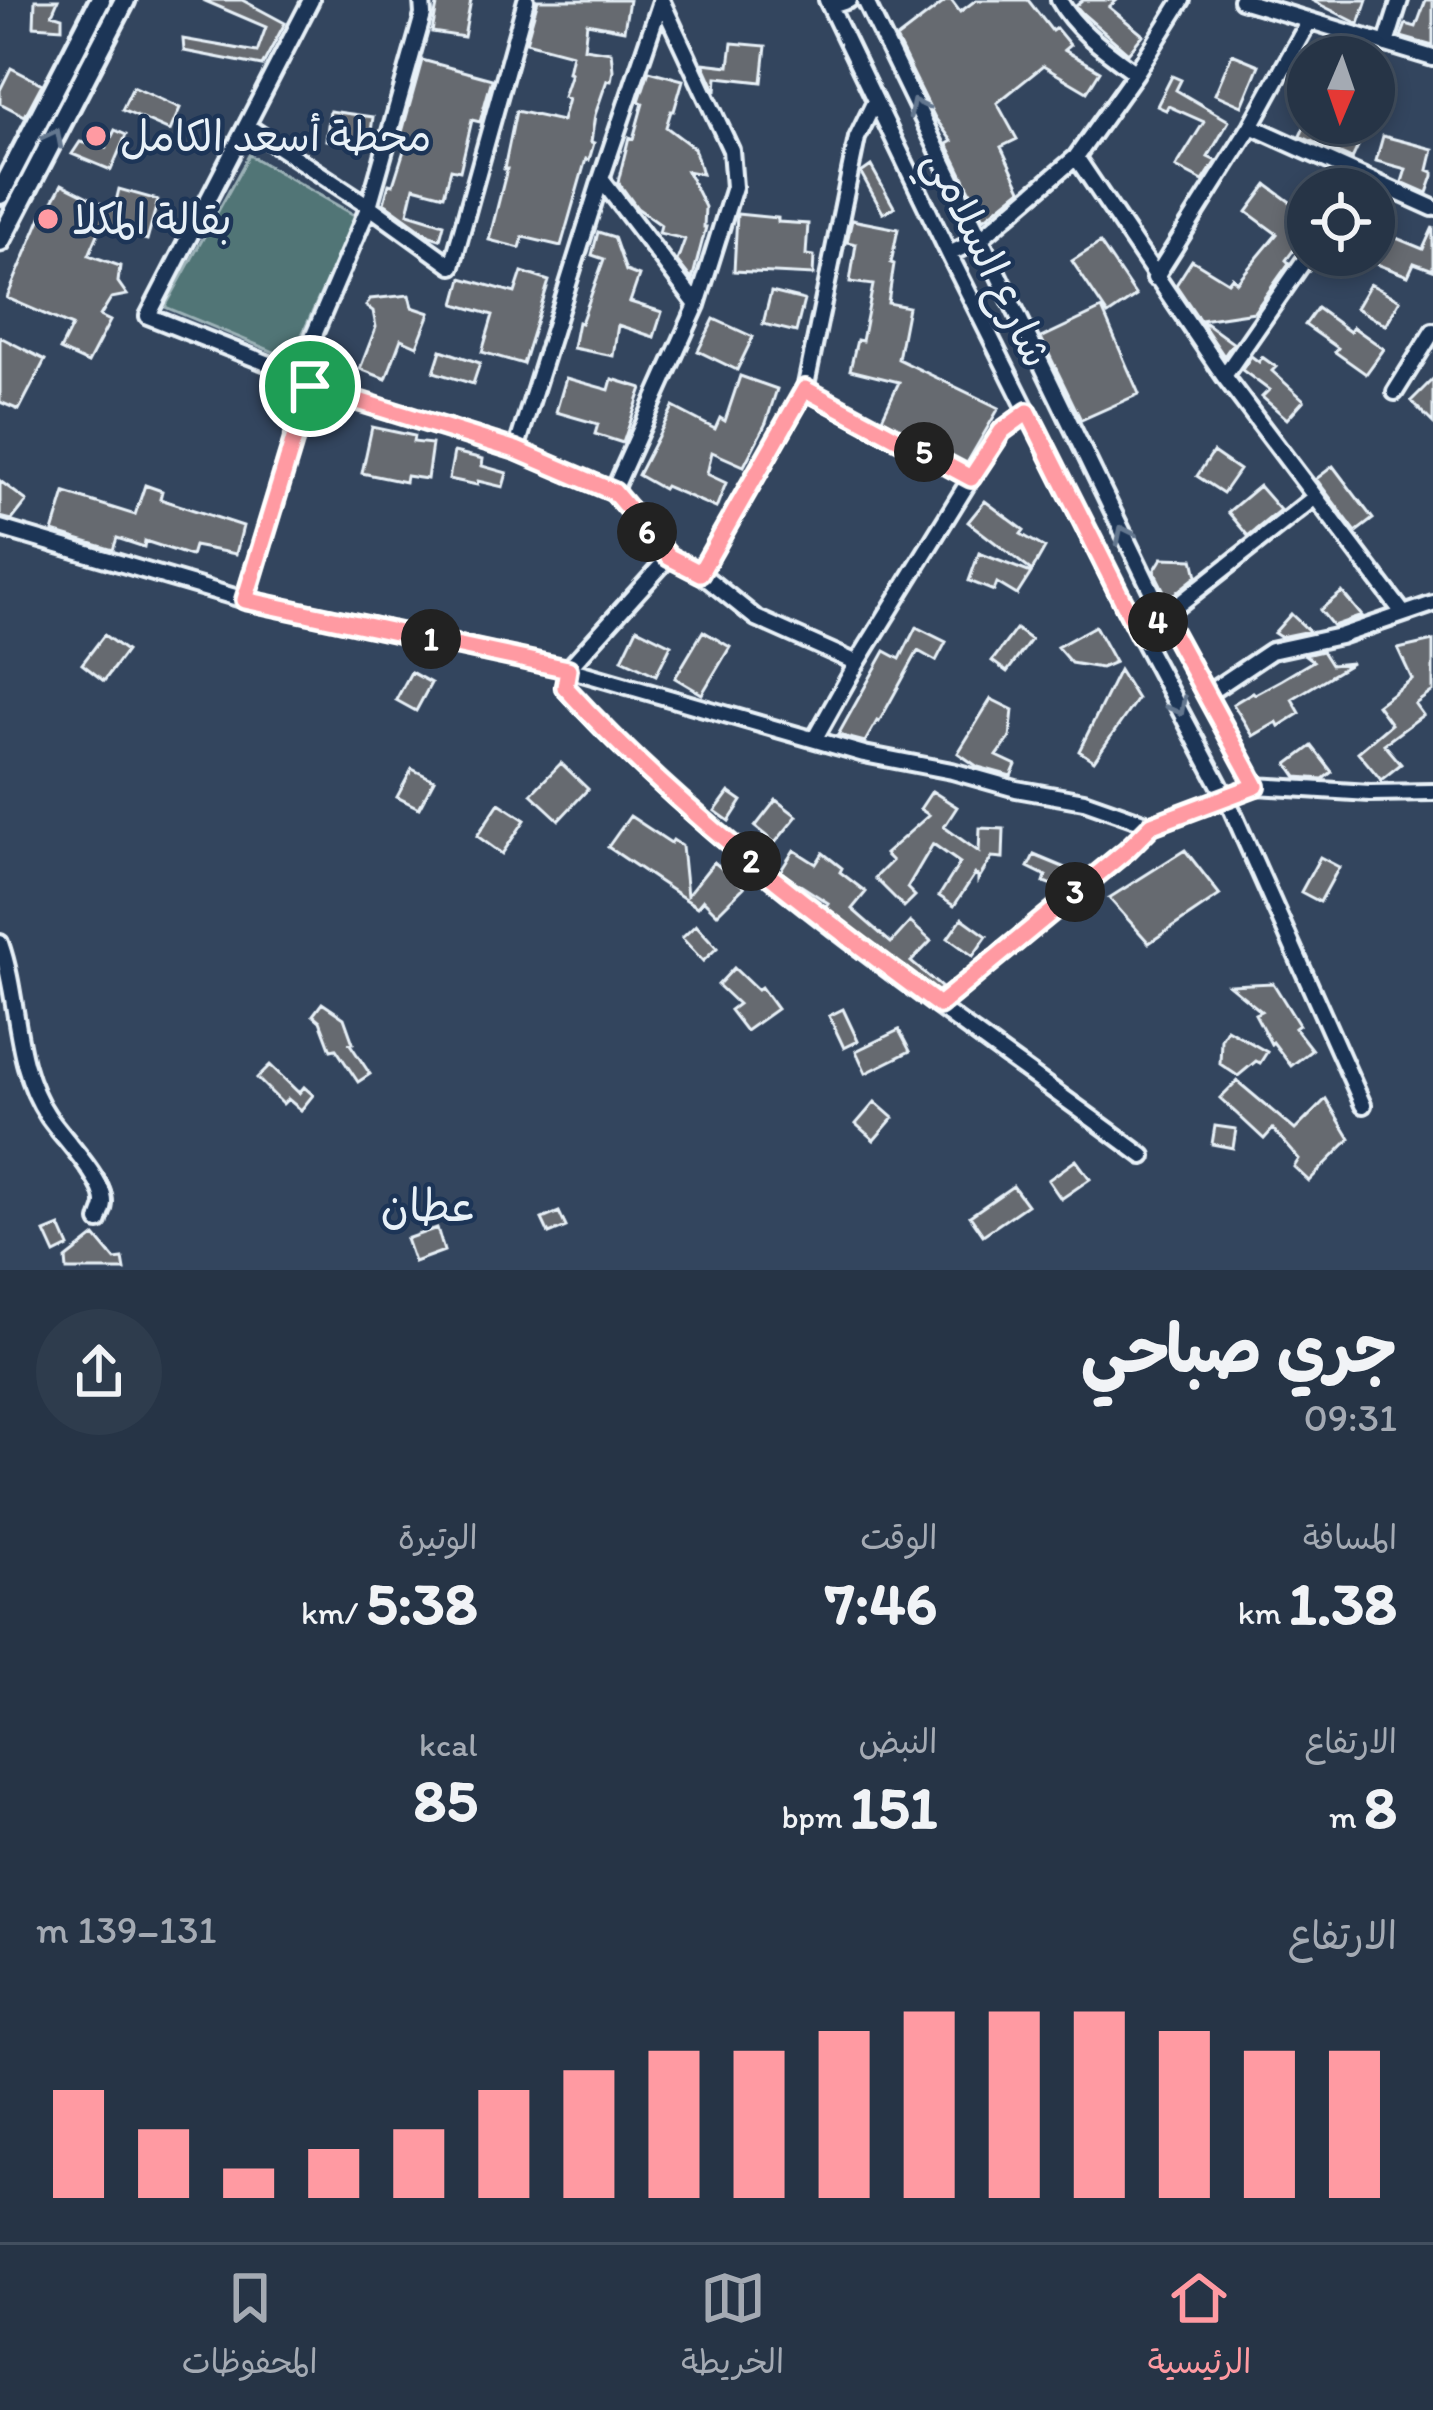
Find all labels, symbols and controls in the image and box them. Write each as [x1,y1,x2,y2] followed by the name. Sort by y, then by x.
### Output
[1287,36,1395,144] north arrow
[1287,36,1395,276] map controls
[908,98,931,119] one-way arrow
[120,111,431,162] place label: محطة أسعد الكامل
[83,123,109,149] marker: محطة أسعد الكامل
[40,129,63,150] one-way arrow
[904,141,1063,380] street label: شارع السلامي
[1287,168,1395,276] button: locate
[72,194,232,245] place label: بقالة المكلا
[35,206,61,232] marker: بقالة المكلا
[259,335,361,437] pin
[277,353,343,419] icon: arrive
[894,422,954,482] pin: 5
[915,432,933,471] text: 5
[617,502,677,562] pin: 6
[638,512,656,551] text: 6
[1115,525,1138,546] one-way arrow
[1128,592,1188,652] pin: 4
[1148,602,1168,641] text: 4
[401,609,461,669] pin: 1
[423,619,439,658] text: 1
[1164,694,1187,715] one-way arrow
[721,831,781,891] pin: 2
[742,841,760,880] text: 2
[1045,862,1105,922] pin: 3
[1066,872,1084,911] text: 3
[380,1178,478,1232] district label: عطان
[36,1309,162,1435] button: share
[1081,1309,1397,1389] text: جري صباحي
[1304,1394,1397,1441] text: 09:31
[398,1518,478,1557] text: الوتيرة
[860,1518,937,1557] text: الوقت
[1303,1518,1397,1557] text: المسافة
[366,1567,478,1639] text: 5:38
[825,1567,937,1639] text: 7:46
[1289,1567,1397,1639] text: 1.38
[301,1593,366,1632] text: /km
[1238,1593,1289,1632] text: km
[858,1722,937,1761] text: النبض
[1304,1722,1397,1761] text: الارتفاع
[419,1725,478,1764] text: kcal
[413,1764,478,1836] text: 85
[850,1771,937,1843] text: 151
[1364,1771,1397,1843] text: 8
[782,1797,850,1836] text: bpm
[1329,1797,1364,1836] text: m
[36,1906,217,1953] text: 131–139 m
[1288,1912,1397,1959] text: الارتفاع
[182,2265,318,2391] tab: المحفوظات
[681,2265,784,2391] tab: الخريطة
[1148,2265,1251,2391] tab: الرئيسية

